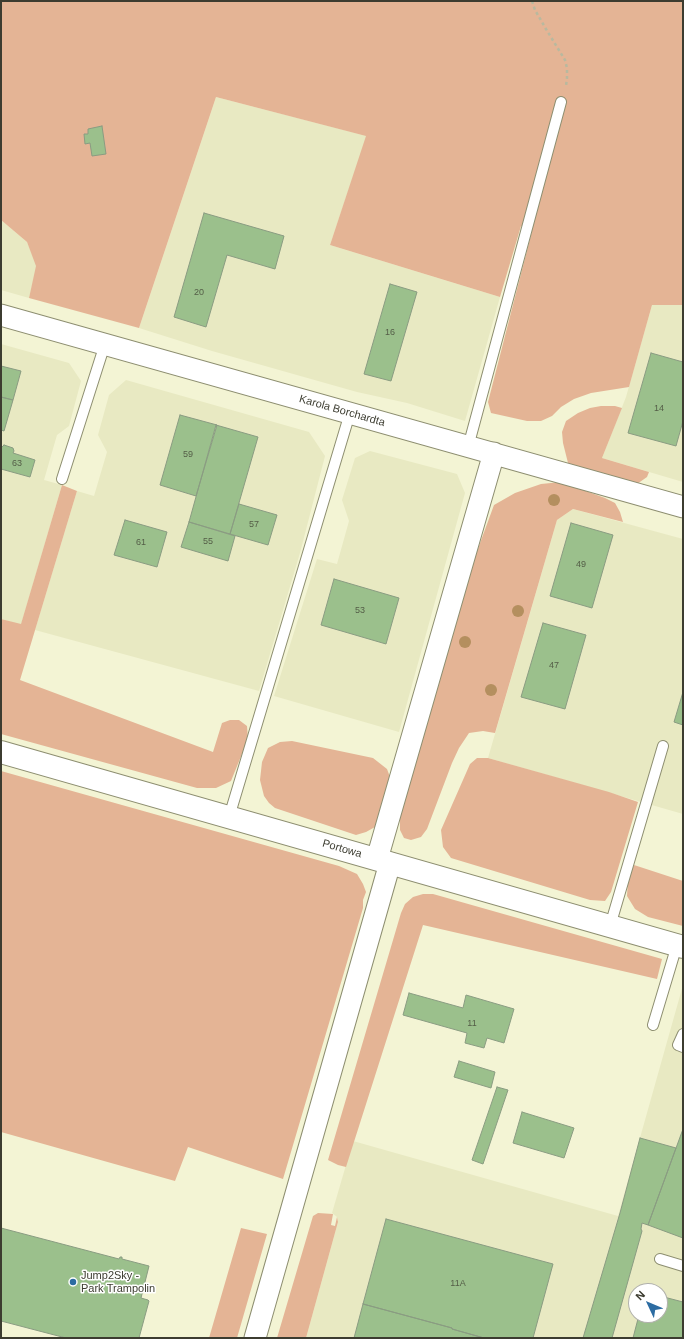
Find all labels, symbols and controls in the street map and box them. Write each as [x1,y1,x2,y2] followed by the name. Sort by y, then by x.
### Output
[194,288,204,298] house number: 20
[385,328,395,338] house number: 16
[298,392,386,430] street label: Karola Borchardta
[654,404,664,414] house number: 14
[183,450,193,460] house number: 59
[12,459,22,469] house number: 63
[249,520,259,530] house number: 57
[203,537,213,547] house number: 55
[136,538,146,548] house number: 61
[576,560,586,570] house number: 49
[355,606,365,616] house number: 53
[549,661,559,671] house number: 47
[321,837,363,861] street label: Portowa
[467,1019,477,1029] house number: 11
[81,1269,155,1295] place label: Jump2Sky - Park Trampolin
[68,1277,78,1287] marker: Jump2Sky - Park Trampolin
[450,1279,466,1289] house number: 11A
[628,1283,668,1323] north arrow
[633,1288,647,1302] text: N

